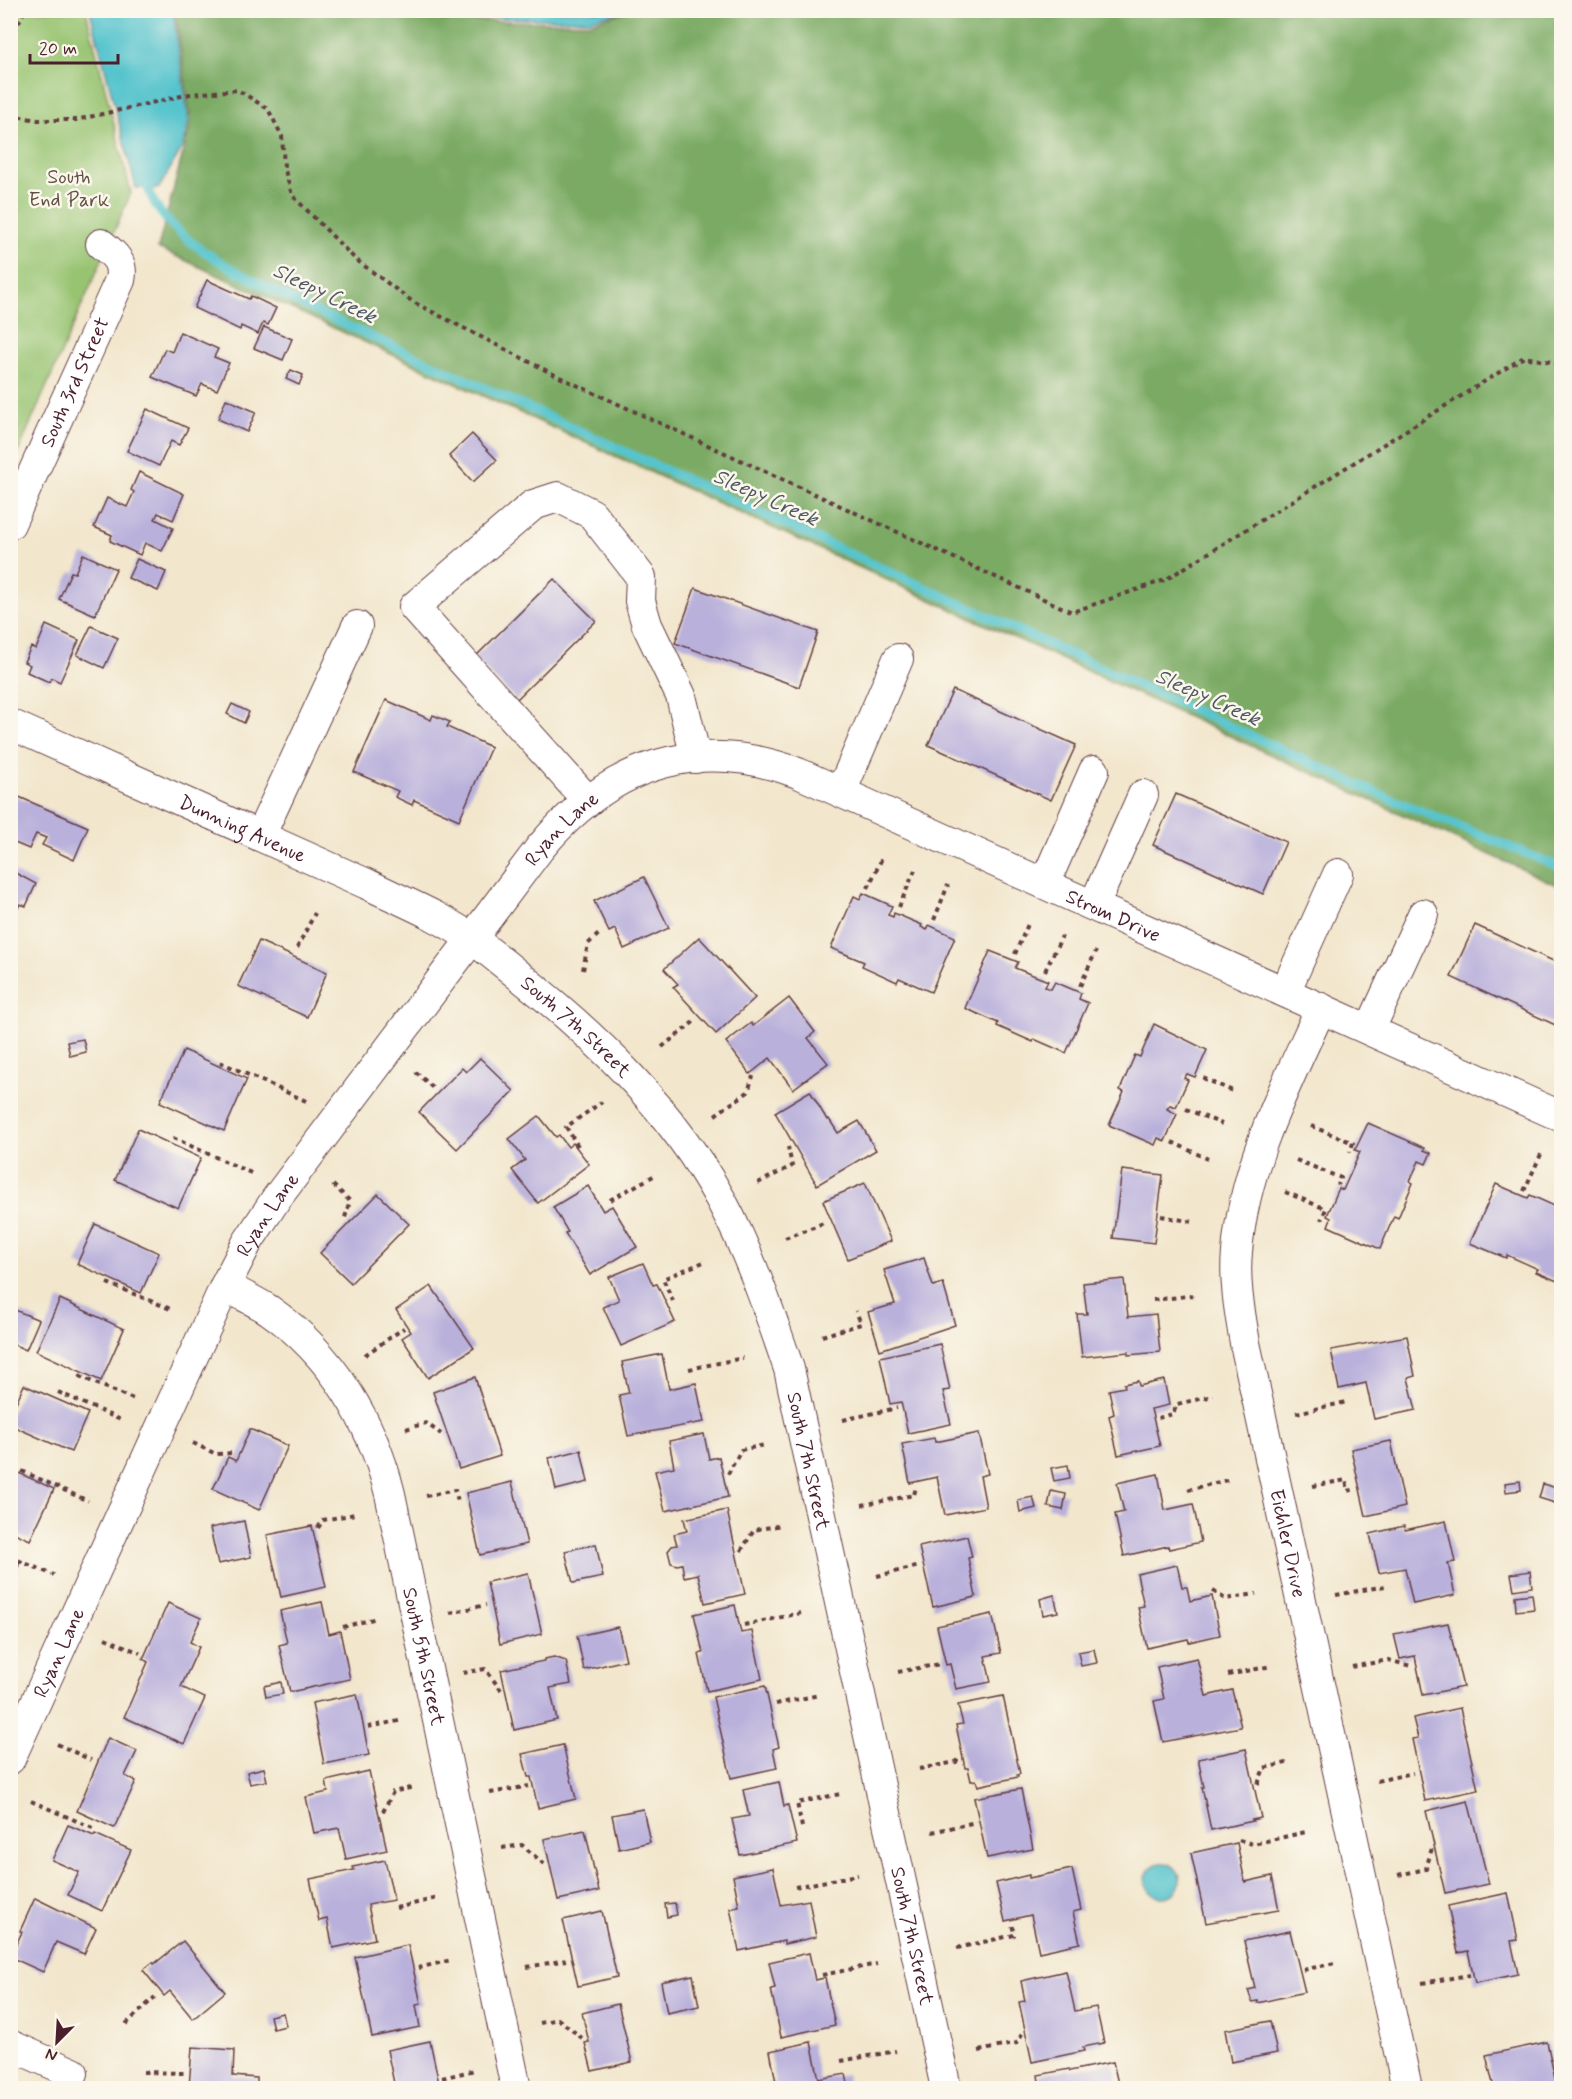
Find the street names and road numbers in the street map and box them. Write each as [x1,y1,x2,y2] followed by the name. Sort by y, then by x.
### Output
[34,313,117,452] street label: South 3rd Street
[519,786,605,872] street label: Ryan Lane
[174,789,310,870] street label: Dunning Avenue
[1061,883,1164,949] street label: Strom Drive
[514,970,637,1084] street label: South 7th Street
[230,1167,306,1261] street label: Ryan Lane
[779,1390,836,1533] street label: South 7th Street
[1262,1487,1312,1600] street label: Eichler Drive
[395,1585,451,1728] street label: South 5th Street
[28,1604,92,1702] street label: Ryan Lane
[883,1865,940,2008] street label: South 7th Street

